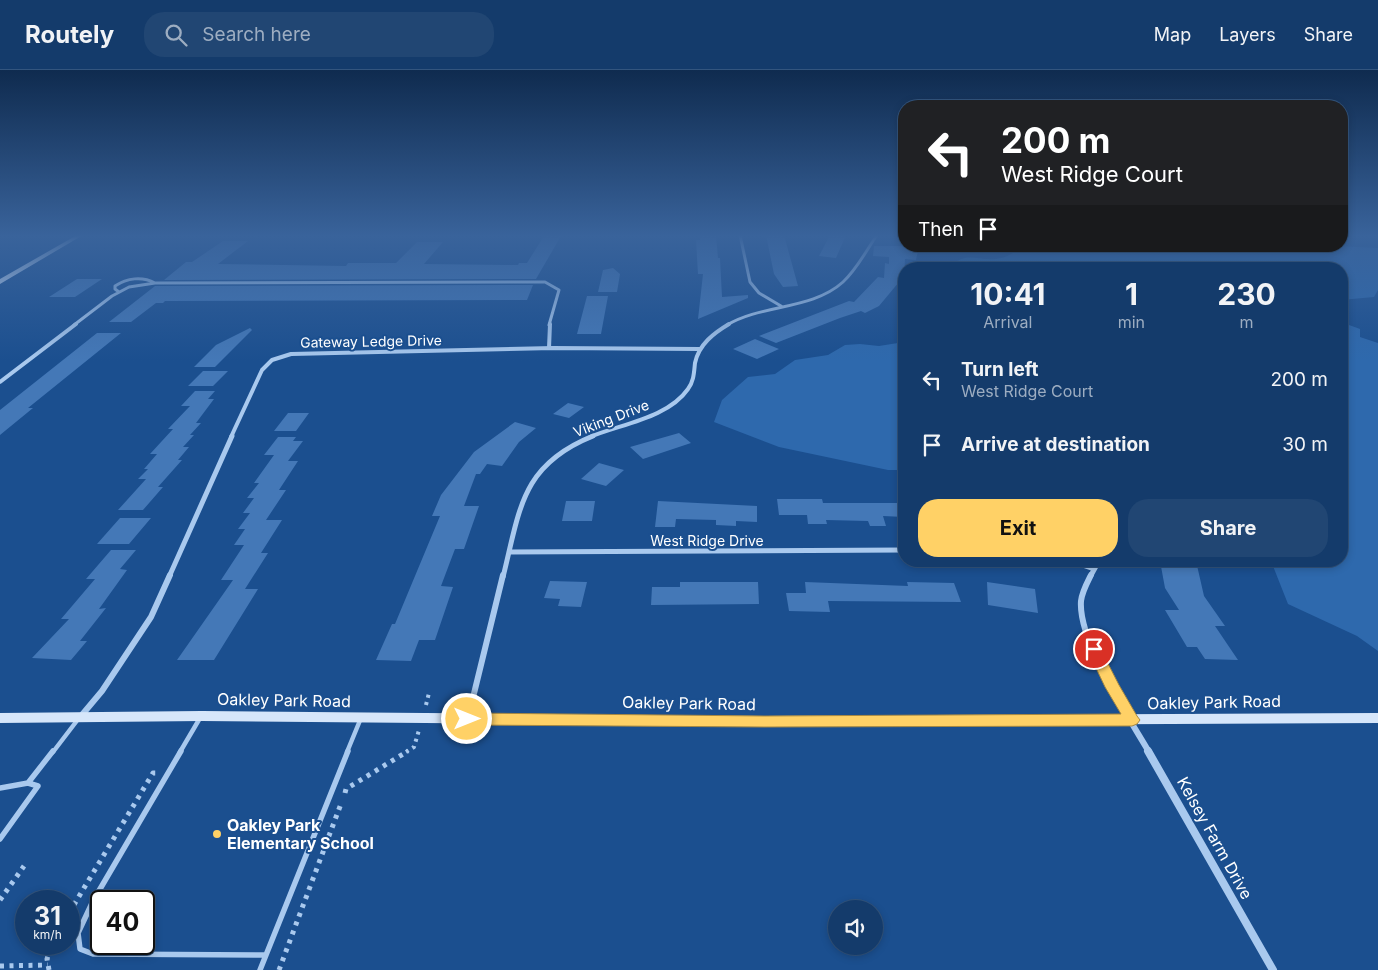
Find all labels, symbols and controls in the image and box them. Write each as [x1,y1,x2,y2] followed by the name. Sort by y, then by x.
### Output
[144,12,494,57] search box
[25,20,114,49] text: Routely
[162,21,190,49] icon: search
[202,23,311,46] text: Search here
[1154,24,1191,45] text: Map
[1219,24,1276,45] text: Layers
[1304,24,1353,45] text: Share
[1001,119,1110,161] text: 200 m
[918,120,983,185] icon: left
[1001,161,1183,187] text: West Ridge Court
[974,215,1002,243] icon: arrive
[918,218,964,241] text: Then
[970,276,1045,312] text: 10:41
[1125,276,1138,312] text: 1
[1217,276,1276,312] text: 230
[983,312,1032,332] text: Arrival
[1118,312,1145,332] text: min
[1240,312,1254,332] text: m
[300,331,442,351] street label: Gateway Ledge Drive
[961,358,1039,381] text: Turn left
[918,366,946,394] icon: left
[1270,368,1328,391] text: 200 m
[961,381,1093,401] text: West Ridge Court
[571,396,651,440] street label: Viking Drive
[918,431,946,459] icon: arrive
[961,433,1150,456] text: Arrive at destination
[1282,433,1328,456] text: 30 m
[918,499,1118,557] button: Exit
[1128,499,1328,557] button: Share
[650,532,764,549] street label: West Ridge Drive
[1073,628,1115,670] pin
[1080,635,1108,663] icon: arrive
[217,689,351,711] street label: Oakley Park Road
[1147,691,1281,713] street label: Oakley Park Road
[440,692,492,744] position arrow
[622,692,756,714] street label: Oakley Park Road
[1173,773,1257,903] street label: Kelsey Farm Drive
[227,815,374,853] place label: Oakley Park Elementary School
[211,828,223,840] marker: Oakley Park Elementary School
[90,890,155,955] speed limit sign: 40
[828,900,883,955] map controls
[828,900,883,955] button: sound
[34,901,61,931] text: 31
[33,927,62,942] text: km/h

